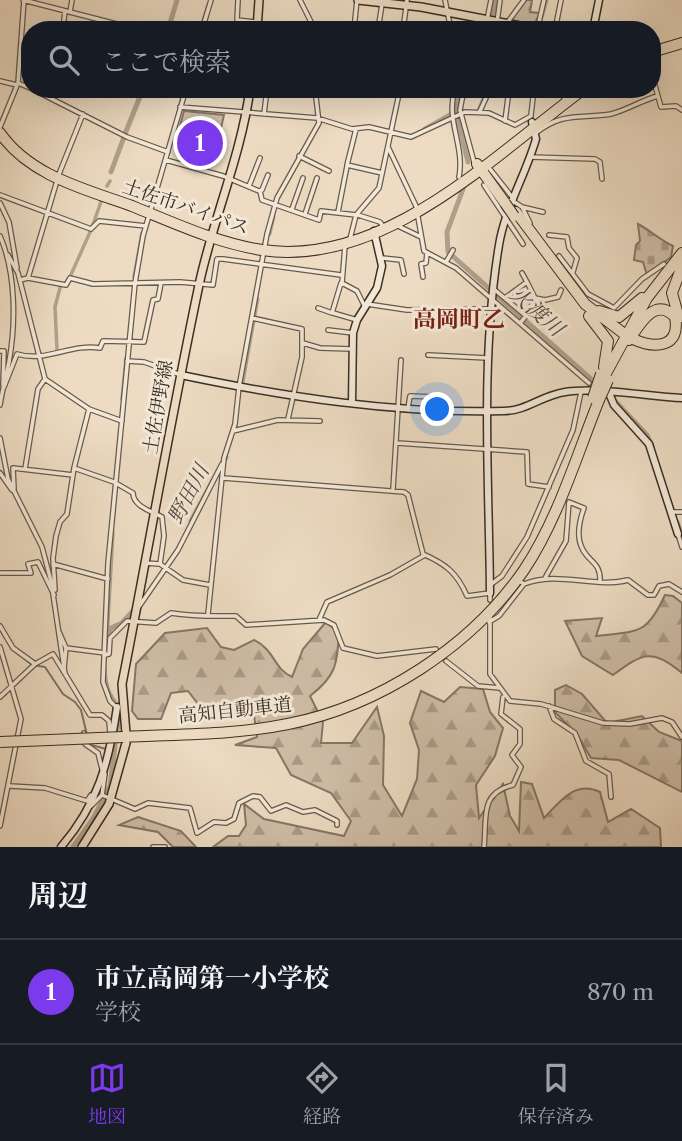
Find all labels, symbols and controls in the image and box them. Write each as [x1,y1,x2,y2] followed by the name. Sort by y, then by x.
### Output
[21,21,661,98] search box
[45,41,83,79] icon: search
[101,46,231,78] text: ここで検索
[177,117,223,169] pin: 1
[120,175,252,239] street label: 土佐市バイパス
[505,281,570,342] water label: 火渡川
[413,305,505,333] district label: 高岡町乙
[138,358,178,456] street label: 土佐伊野線
[420,392,454,426] your location
[162,459,215,528] water label: 野田川
[177,693,293,727] street label: 高知自動車道
[28,877,88,914] text: 周辺
[95,962,329,994] text: 市立高岡第一小学校
[46,978,56,1006] text: 1
[587,978,654,1006] text: 870 m
[95,998,141,1026] text: 学校
[88,1059,126,1128] tab: 地図
[303,1059,341,1128] tab: 経路
[518,1059,594,1128] tab: 保存済み

